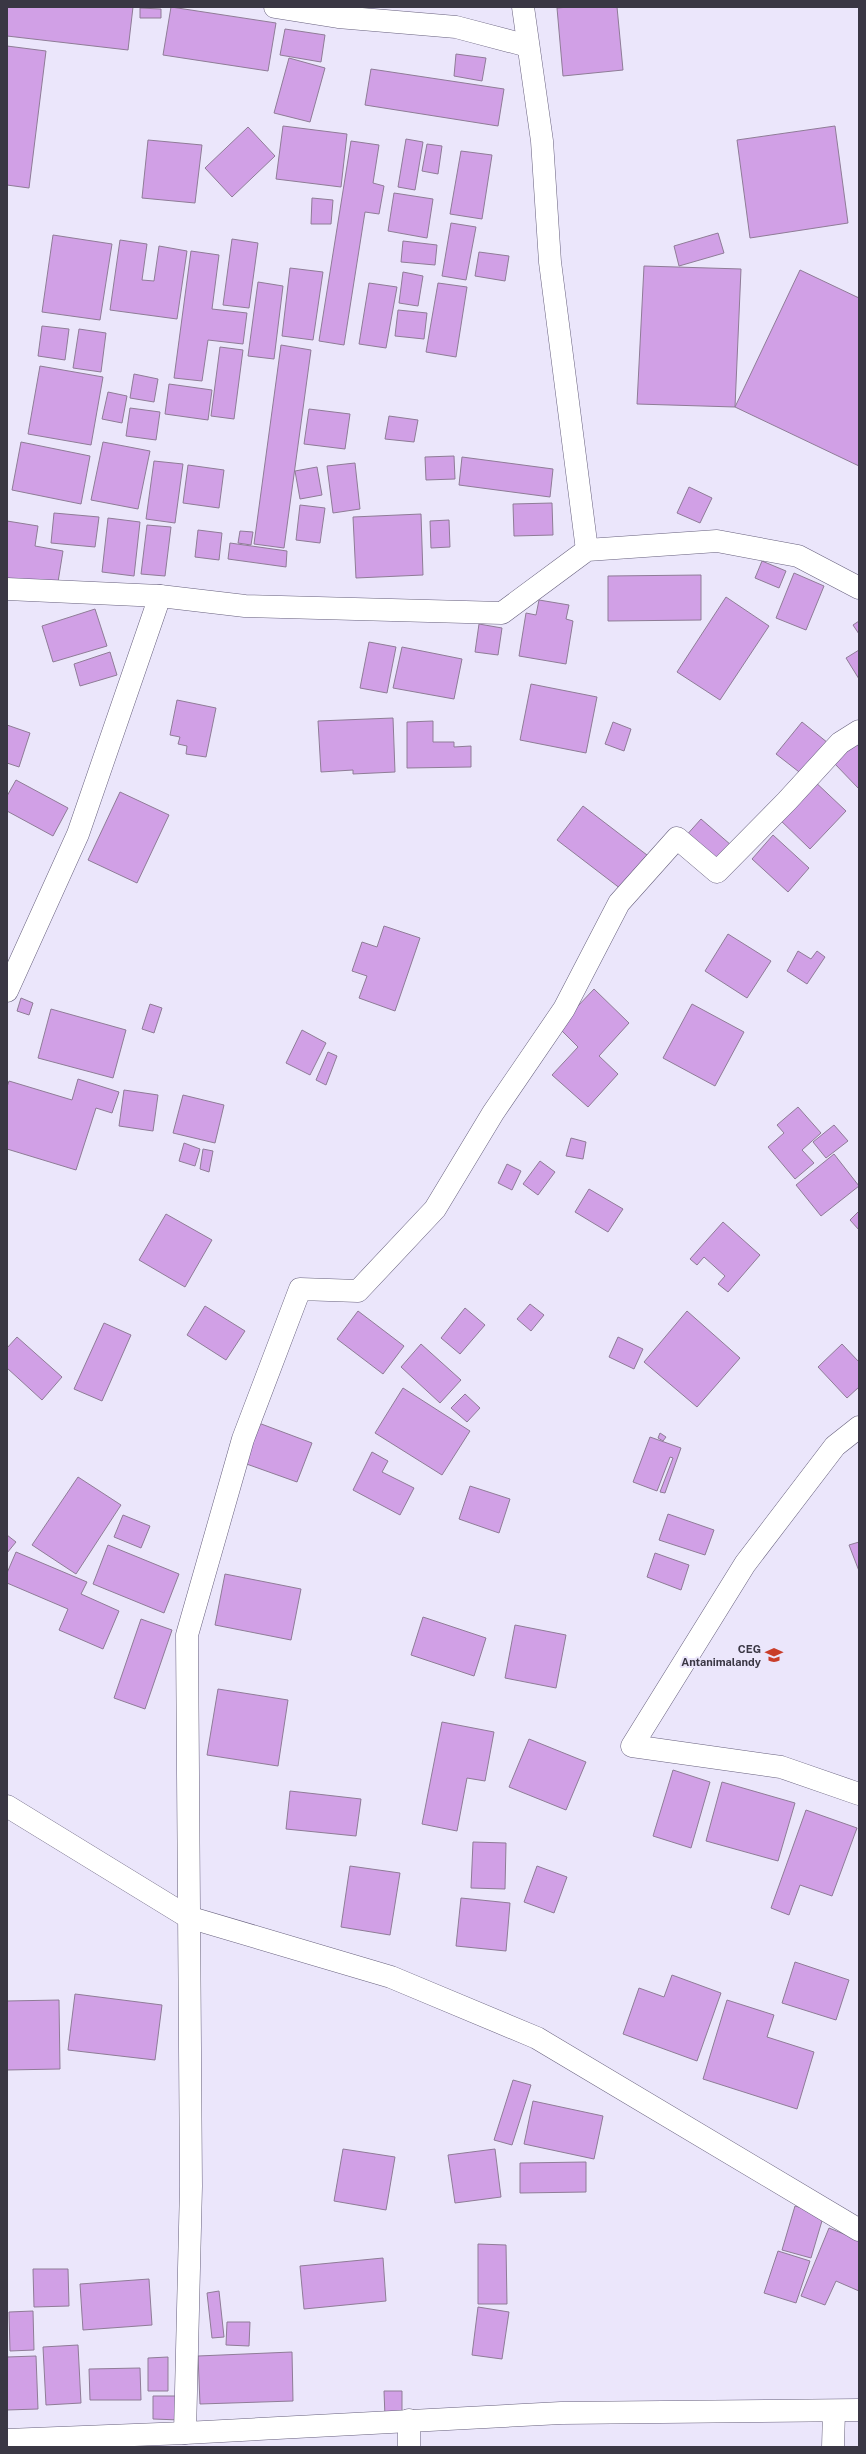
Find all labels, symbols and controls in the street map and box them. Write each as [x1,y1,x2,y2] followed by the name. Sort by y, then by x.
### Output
[681,1643,762,1668] place label: CEG Antanimalandy
[764,1645,784,1665] school or university icon: CEG Antanimalandy

